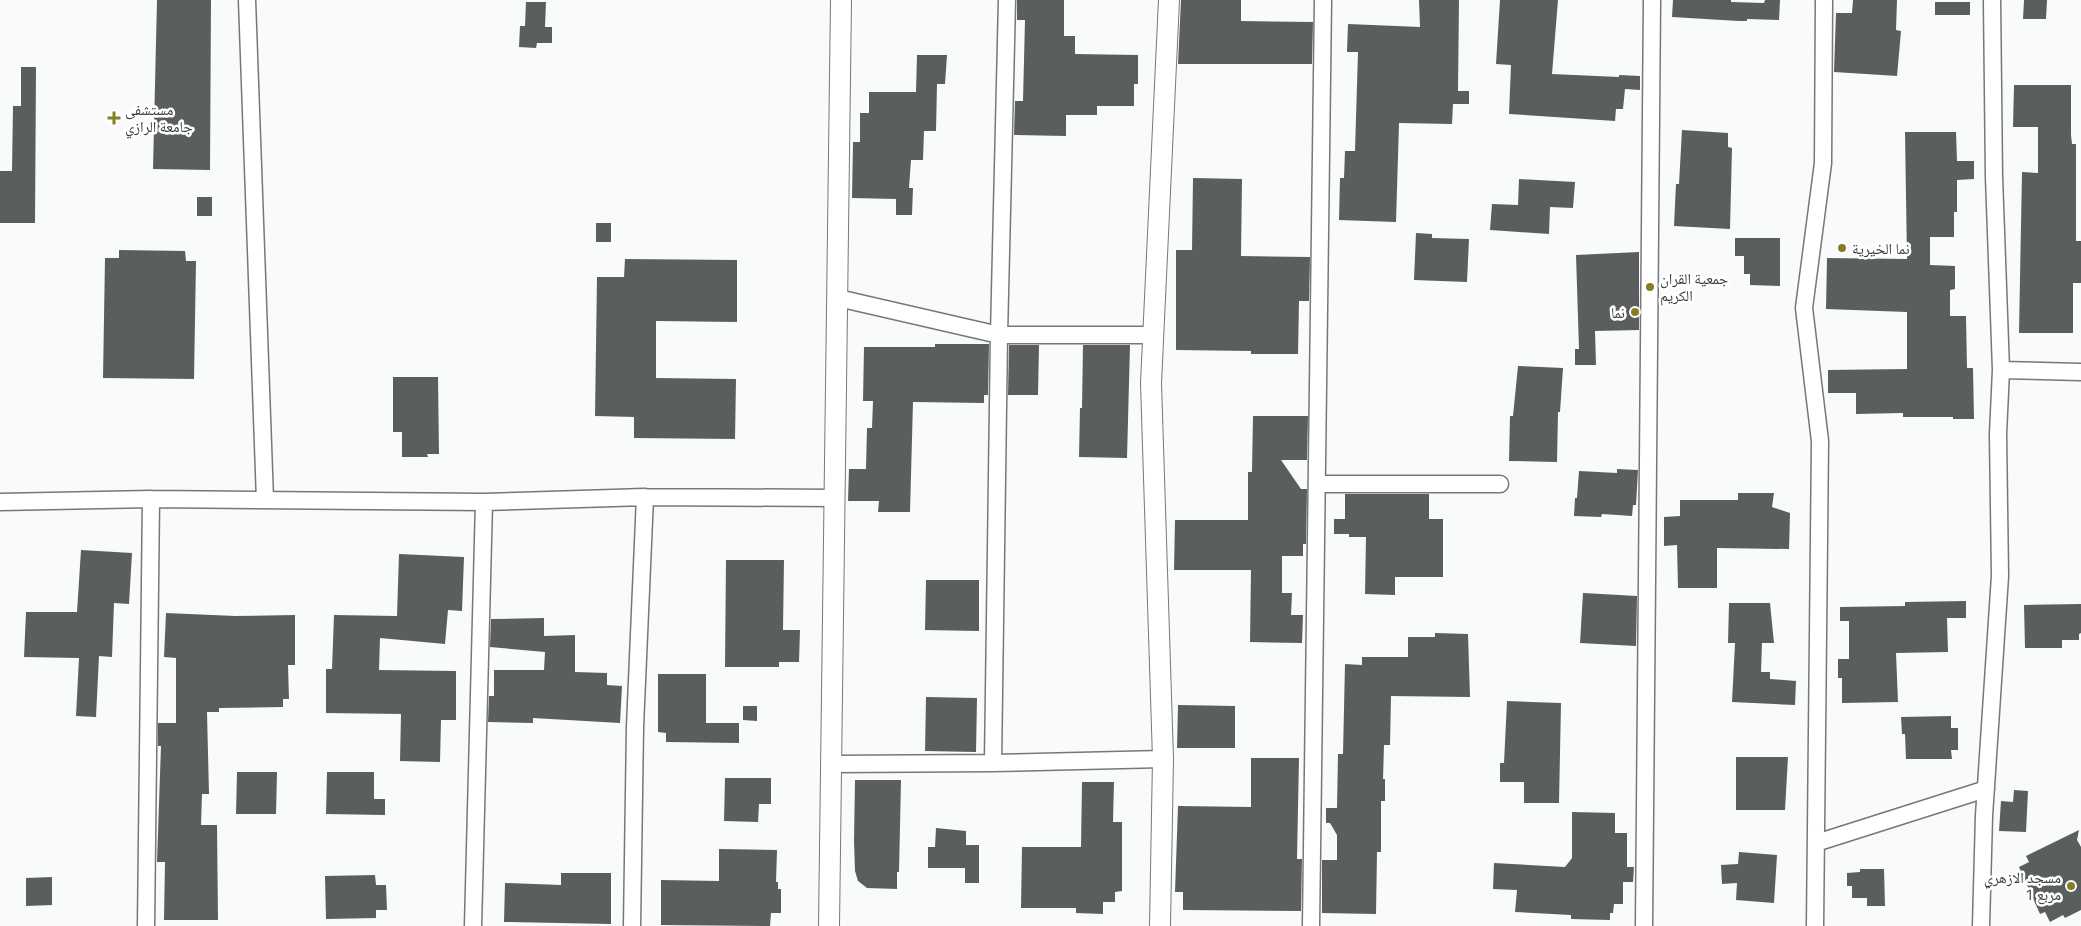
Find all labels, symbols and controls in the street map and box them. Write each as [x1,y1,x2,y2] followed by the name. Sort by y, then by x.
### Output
[125,98,193,138] place label: مستشفى جامعة الرازي
[107,111,121,125] marker: مستشفى جامعة الرازي
[1852,237,1910,260] place label: نما الخيرية
[1836,242,1848,254] marker: نما الخيرية
[1660,267,1729,307] place label: جمعية القران الكريم
[1644,281,1656,293] marker: جمعية القران الكريم
[1611,301,1625,324] place label: نما
[1629,306,1641,318] marker: نما
[1984,866,2061,906] place label: مسجد الازهري مربع 1
[2065,880,2077,892] marker: مسجد الازهري مربع 1

